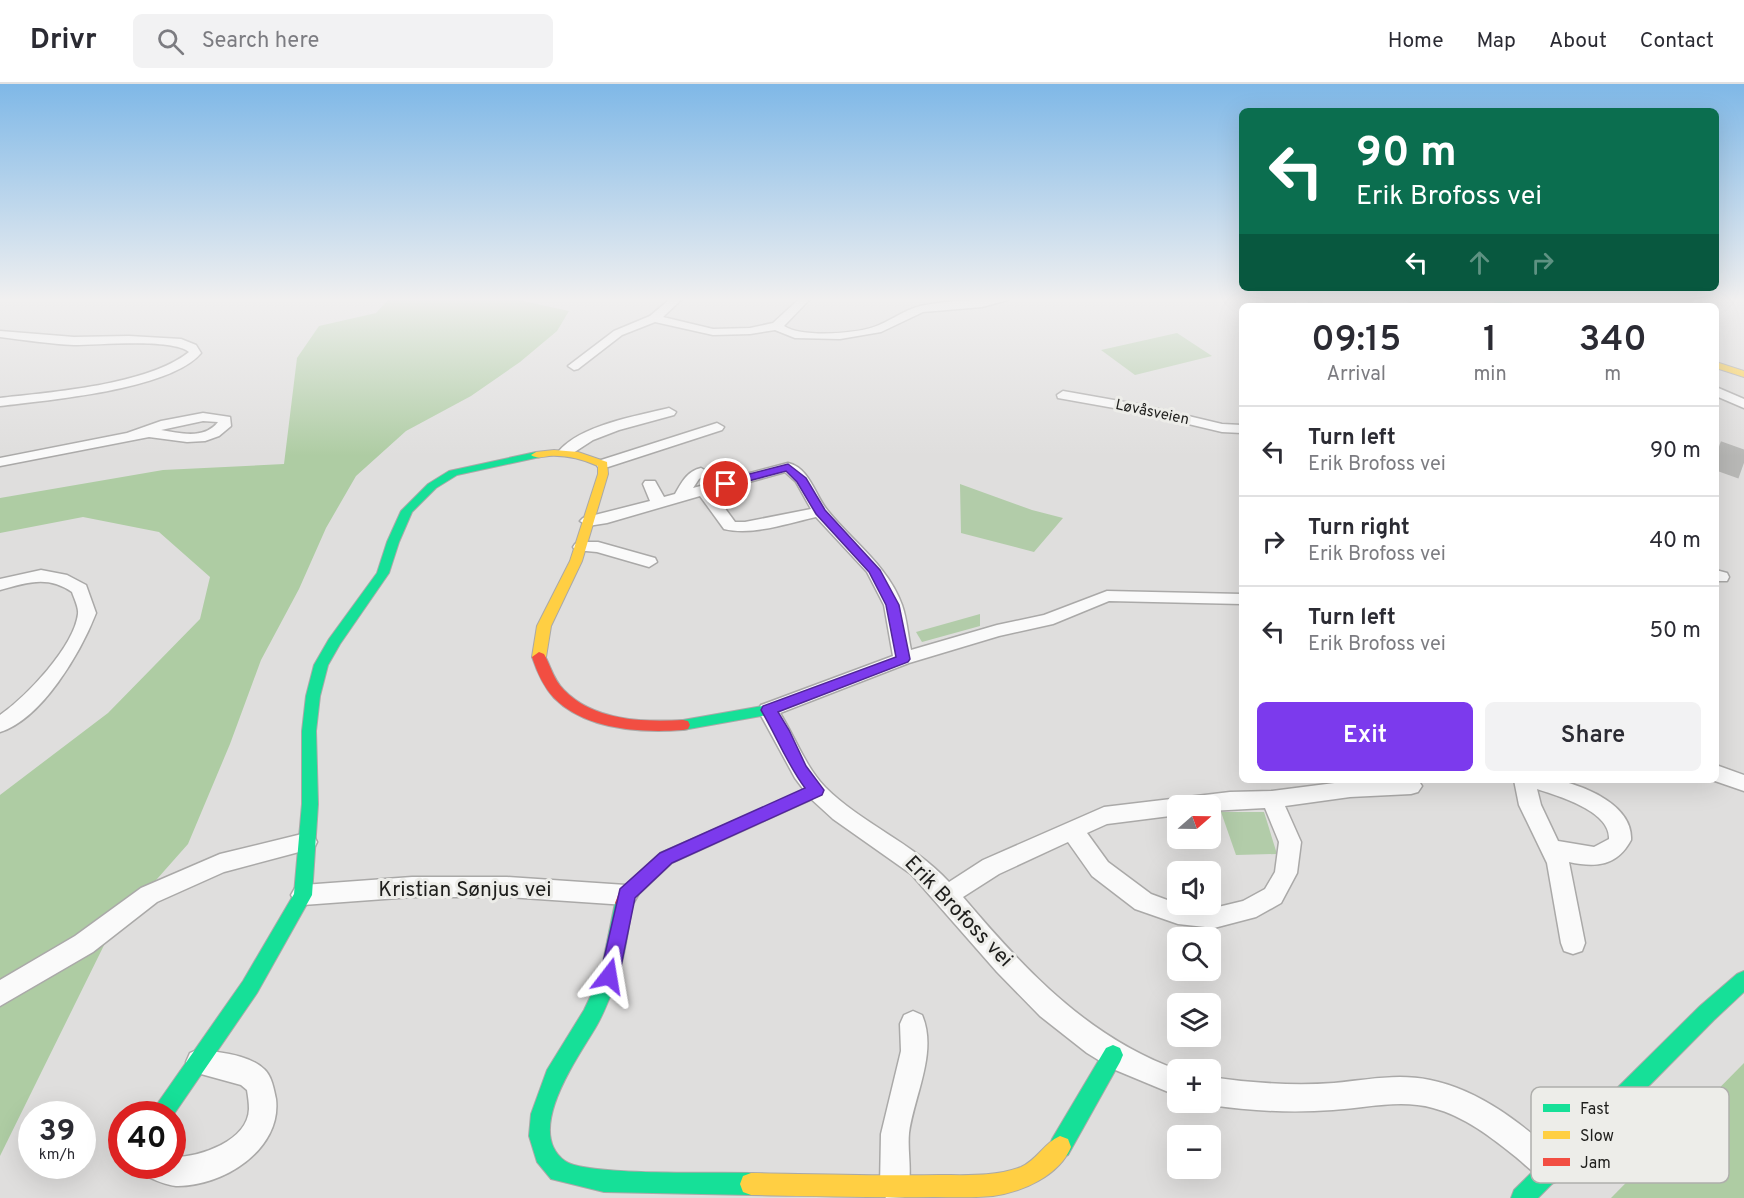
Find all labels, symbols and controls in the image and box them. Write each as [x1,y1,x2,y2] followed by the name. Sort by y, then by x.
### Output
[133,14,553,68] search box
[30,23,97,59] text: Drivr
[154,25,187,58] icon: search
[202,28,319,55] text: Search here
[1388,28,1444,55] text: Home
[1477,28,1516,55] text: Map
[1549,28,1607,55] text: About
[1640,28,1714,55] text: Contact
[1356,128,1457,181] text: 90 m
[1257,132,1335,210] icon: left
[1356,180,1542,214] text: Erik Brofoss vei
[1400,246,1433,279] icon: left
[1463,246,1496,279] icon: ahead
[1526,246,1559,279] icon: right
[1311,318,1401,364] text: 09:15
[1483,318,1497,364] text: 1
[1579,318,1647,364] text: 340
[1326,362,1386,388] text: Arrival
[1473,362,1507,388] text: min
[1604,362,1621,388] text: m
[1113,396,1191,430] street label: Løvåsveien
[1308,425,1396,452] text: Turn left
[1257,435,1290,468] icon: left
[1650,438,1701,465] text: 90 m
[1308,452,1446,478] text: Erik Brofoss vei
[700,458,751,509] pin
[709,467,742,500] icon: arrive
[1308,515,1410,542] text: Turn right
[1257,525,1290,558] icon: right
[1649,528,1701,555] text: 40 m
[1308,542,1446,568] text: Erik Brofoss vei
[1308,605,1396,632] text: Turn left
[1257,615,1290,648] icon: left
[1649,618,1701,645] text: 50 m
[1308,632,1446,658] text: Erik Brofoss vei
[1257,702,1473,771] button: Exit
[1485,702,1701,771] button: Share
[1167,795,1221,849] north arrow
[1167,795,1221,1179] map controls
[898,851,1018,973] street label: Erik Brofoss vei
[1167,861,1221,915] button: sound
[378,877,552,904] street label: Kristian Sønjus vei
[1167,927,1221,981] button: search
[577,944,641,1008] position arrow
[1167,993,1221,1047] button: layers
[1167,1059,1221,1113] button: +
[1531,1087,1729,1183] legend
[1580,1100,1610,1120] text: Fast
[108,1101,186,1179] speed limit sign: 40
[39,1114,75,1151] text: 39
[1167,1125,1221,1179] button: −
[1580,1127,1614,1147] text: Slow
[39,1146,75,1165] text: km/h
[1580,1154,1611,1174] text: Jam

